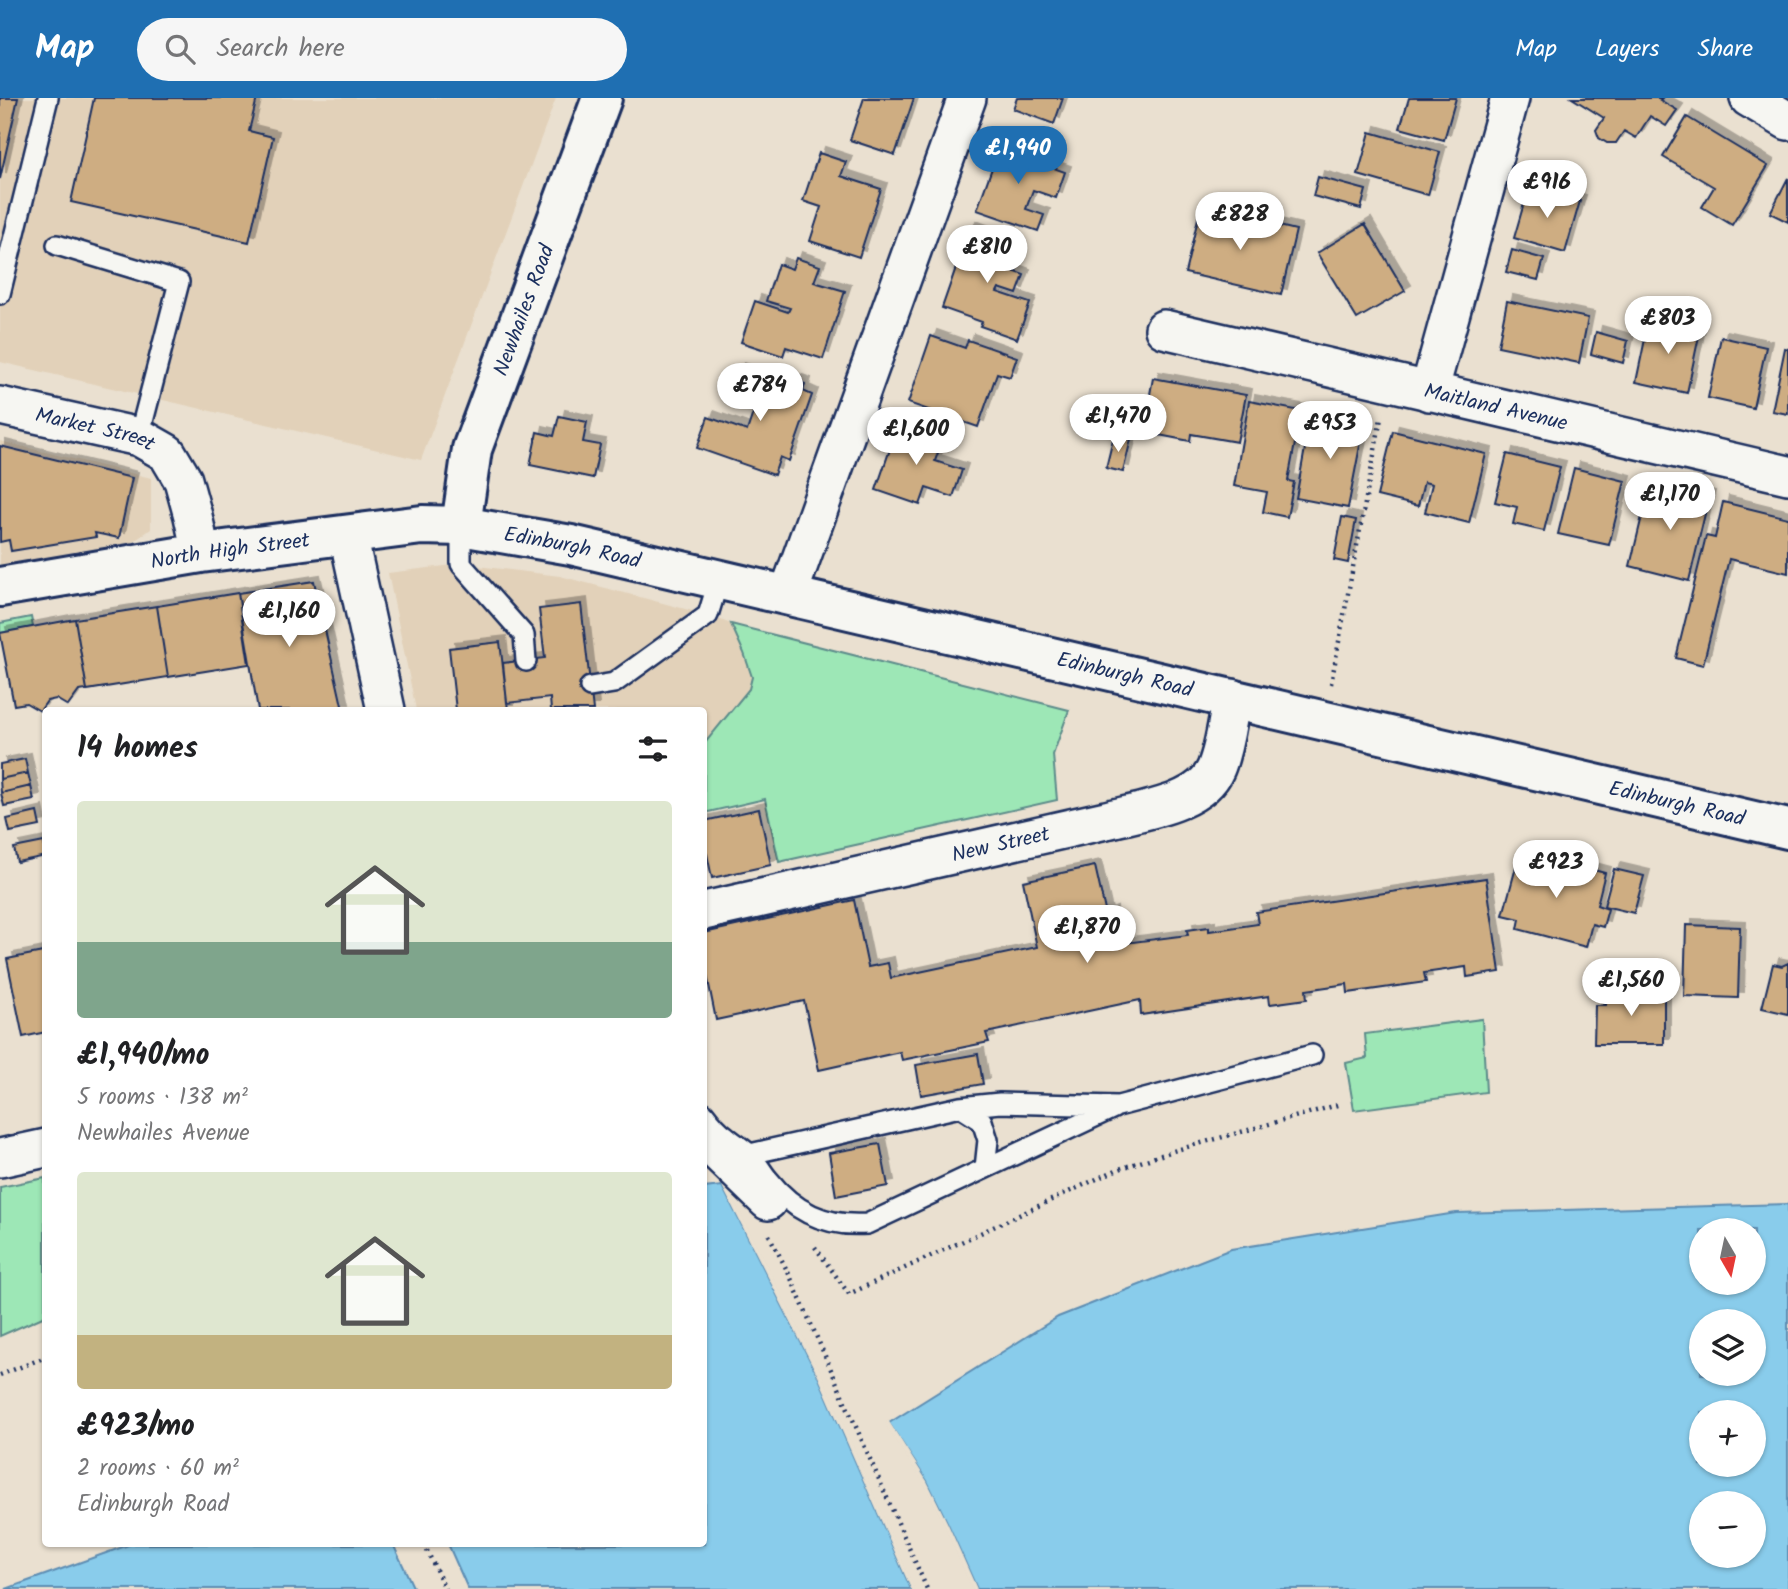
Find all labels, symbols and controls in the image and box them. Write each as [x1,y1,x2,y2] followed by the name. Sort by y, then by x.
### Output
[137,18,627,81] search box
[35,23,95,76] text: Map
[217,28,345,70] text: Search here
[161,30,199,68] icon: search
[1515,30,1557,69] text: Map
[1595,30,1659,69] text: Layers
[1697,30,1753,69] text: Share
[961,126,1075,186] pin: £1,940
[985,131,1051,167] text: £1,940
[1506,160,1588,220] pin: £916
[1523,165,1571,201] text: £916
[1199,192,1281,252] pin: £828
[1211,197,1269,233] text: £828
[946,226,1028,285] pin: £810
[962,230,1012,266] text: £810
[485,240,565,381] street label: Newhailes Road
[1627,296,1709,356] pin: £803
[1641,301,1695,337] text: £803
[719,364,801,423] pin: £784
[733,368,787,404] text: £784
[1421,375,1571,441] street label: Maitland Avenue
[1061,394,1175,454] pin: £1,470
[32,399,162,461] street label: Market Street
[1086,399,1151,435] text: £1,470
[1289,402,1371,461] pin: £953
[1304,406,1356,442] text: £953
[859,408,973,467] pin: £1,600
[883,412,949,448] text: £1,600
[1613,472,1727,532] pin: £1,170
[1640,477,1700,513] text: £1,170
[501,519,644,579] street label: Edinburgh Road
[148,524,313,579] street label: North High Street
[232,589,346,649] pin: £1,160
[258,594,320,630] text: £1,160
[1053,644,1196,708] street label: Edinburgh Road
[77,725,198,773] text: 14 homes
[634,730,672,768] icon: filters
[1605,773,1749,837] street label: Edinburgh Road
[949,818,1054,872] street label: New Street
[1515,840,1597,900] pin: £923
[1529,845,1583,881] text: £923
[312,847,438,973] icon: home
[1030,906,1144,965] pin: £1,870
[1054,910,1120,946] text: £1,870
[1574,958,1688,1018] pin: £1,560
[1598,963,1664,999] text: £1,560
[77,1032,210,1080] text: £1,940/mo
[77,1080,248,1116] text: 5 rooms · 138 m²
[77,1116,250,1152] text: Newhailes Avenue
[312,1218,438,1344] icon: home
[1689,1218,1766,1295] north arrow
[1689,1218,1766,1568] map controls
[1689,1309,1766,1386] button: layers
[1689,1400,1766,1477] button: +
[77,1403,195,1451] text: £923/mo
[77,1451,239,1487] text: 2 rooms · 60 m²
[77,1487,229,1523] text: Edinburgh Road
[1689,1491,1766,1568] button: −

